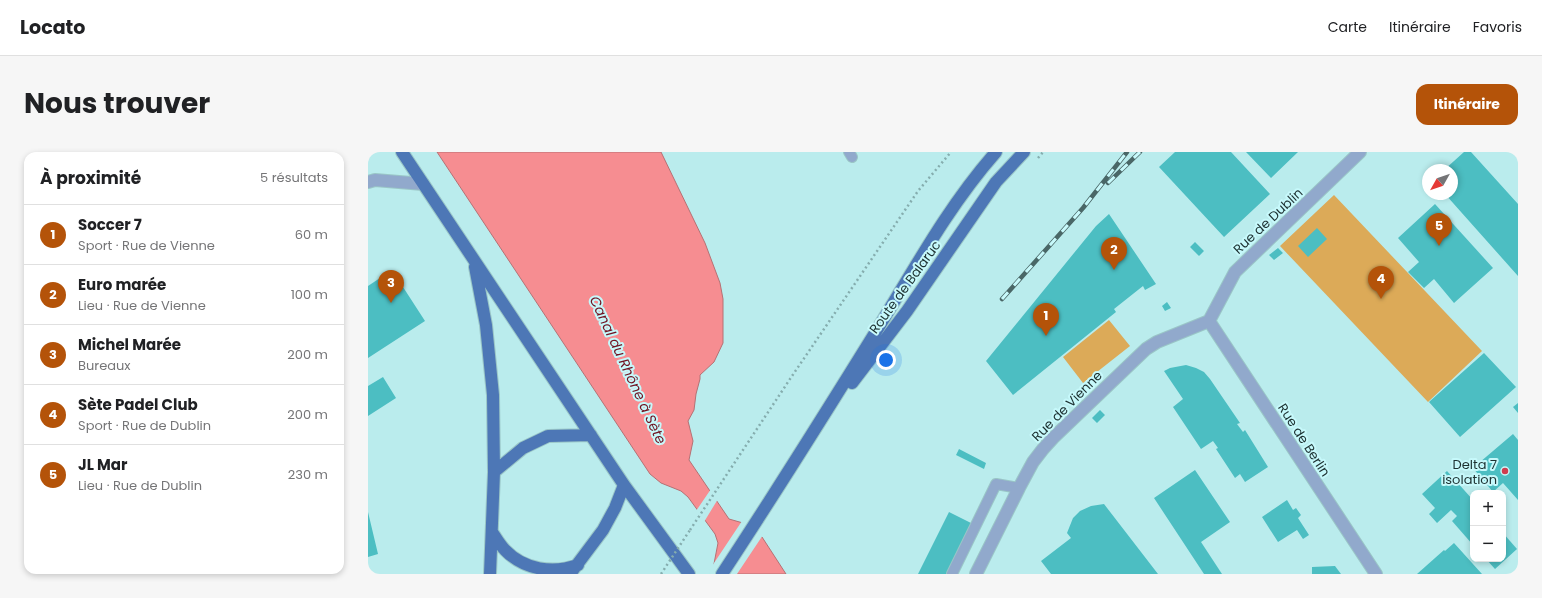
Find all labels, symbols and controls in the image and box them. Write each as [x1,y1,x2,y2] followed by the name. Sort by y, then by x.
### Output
[20,14,85,41] text: Locato
[1328,17,1367,37] text: Carte
[1389,17,1451,37] text: Itinéraire
[1473,17,1522,37] text: Favoris
[24,84,210,123] text: Nous trouver
[1416,84,1518,125] button: Itinéraire
[1422,164,1458,200] north arrow
[40,166,141,190] text: À proximité
[260,168,328,187] text: 5 résultats
[1229,184,1307,258] street label: Rue de Dublin
[1426,213,1452,246] pin: 5
[78,214,142,235] text: Soccer 7
[51,225,55,244] text: 1
[295,225,328,244] text: 60 m
[78,236,215,255] text: Sport · Rue de Vienne
[865,236,945,337] street label: Route de Balaruc
[1101,237,1127,270] pin: 2
[1368,266,1394,299] pin: 4
[378,270,404,303] pin: 3
[78,274,166,295] text: Euro marée
[49,285,57,304] text: 2
[291,285,328,304] text: 100 m
[585,293,671,448] water label: Canal du Rhône à Sète
[78,296,206,315] text: Lieu · Rue de Vienne
[1033,303,1059,336] pin: 1
[78,334,181,355] text: Michel Marée
[49,345,57,364] text: 3
[287,345,328,364] text: 200 m
[876,350,896,370] your location
[78,356,131,375] text: Bureaux
[1027,366,1107,446] street label: Rue de Vienne
[78,394,198,415] text: Sète Padel Club
[1273,400,1335,480] street label: Rue de Berlin
[49,405,57,424] text: 4
[287,405,328,424] text: 200 m
[78,416,211,435] text: Sport · Rue de Dublin
[78,454,127,475] text: JL Mar
[1442,455,1497,489] place label: Delta 7 isolation
[49,465,57,484] text: 5
[288,465,328,484] text: 230 m
[1500,466,1510,476] marker: Delta 7 isolation
[78,476,202,495] text: Lieu · Rue de Dublin
[1470,490,1506,562] map controls
[1470,490,1506,526] button: +
[1470,526,1506,562] button: −

